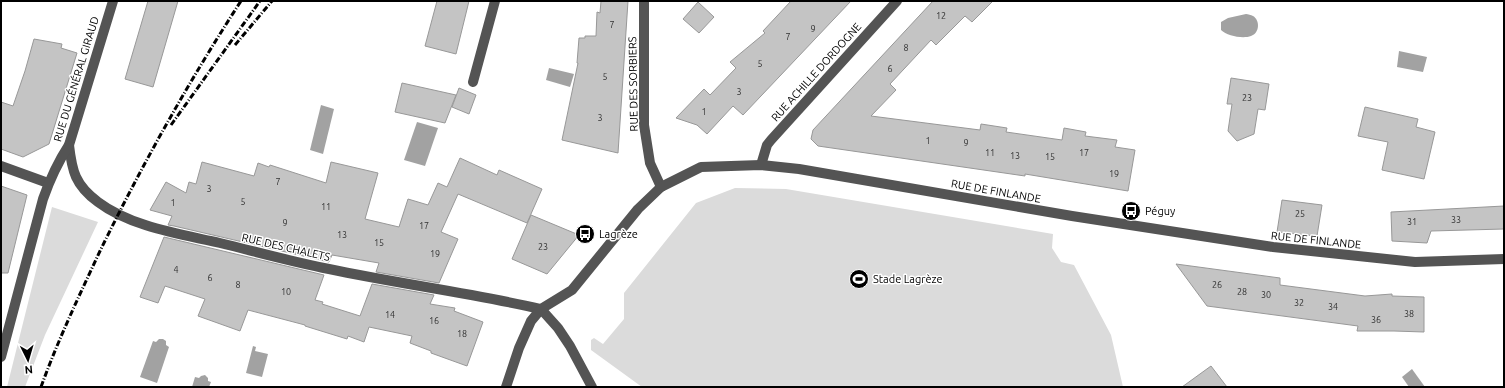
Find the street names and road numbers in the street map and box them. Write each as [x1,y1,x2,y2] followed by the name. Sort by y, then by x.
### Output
[50,14,101,143] street label: RUE DU GÉNÉRAL GIRAUD
[769,20,863,124] street label: RUE ACHILLE DORDOGNE
[626,36,640,132] street label: RUE DES SORBIERS
[950,177,1042,205] street label: RUE DE FINLANDE
[1270,229,1362,251] street label: RUE DE FINLANDE
[241,231,332,263] street label: RUE DES CHALETS

